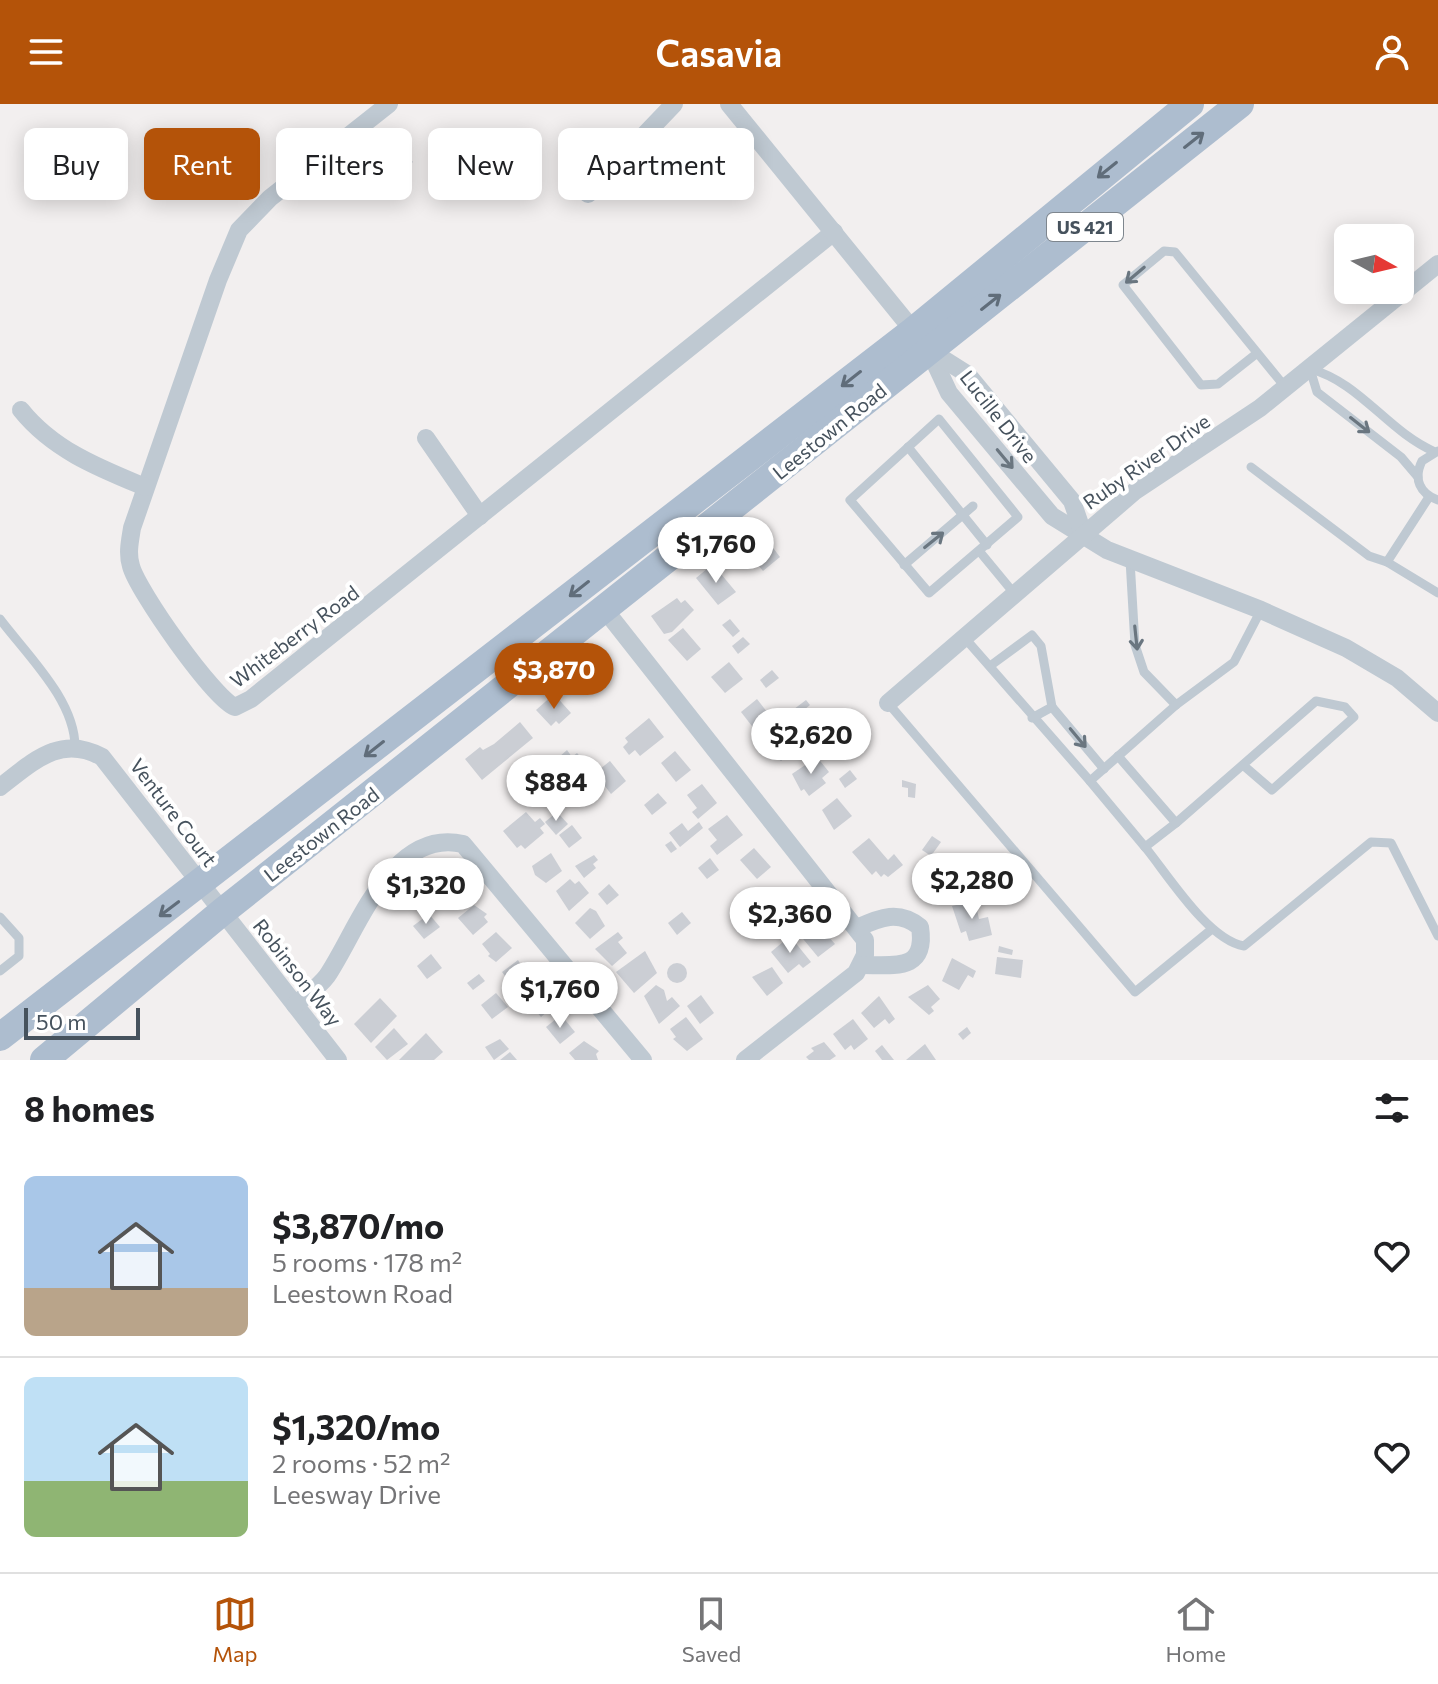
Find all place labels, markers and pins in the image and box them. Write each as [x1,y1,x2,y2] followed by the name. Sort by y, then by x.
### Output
[651,517,781,585] pin: $1,760
[489,643,619,711] pin: $3,870
[746,708,876,776] pin: $2,620
[509,755,603,823] pin: $884
[907,853,1037,921] pin: $2,280
[361,858,491,926] pin: $1,320
[725,887,855,955] pin: $2,360
[495,962,625,1030] pin: $1,760

